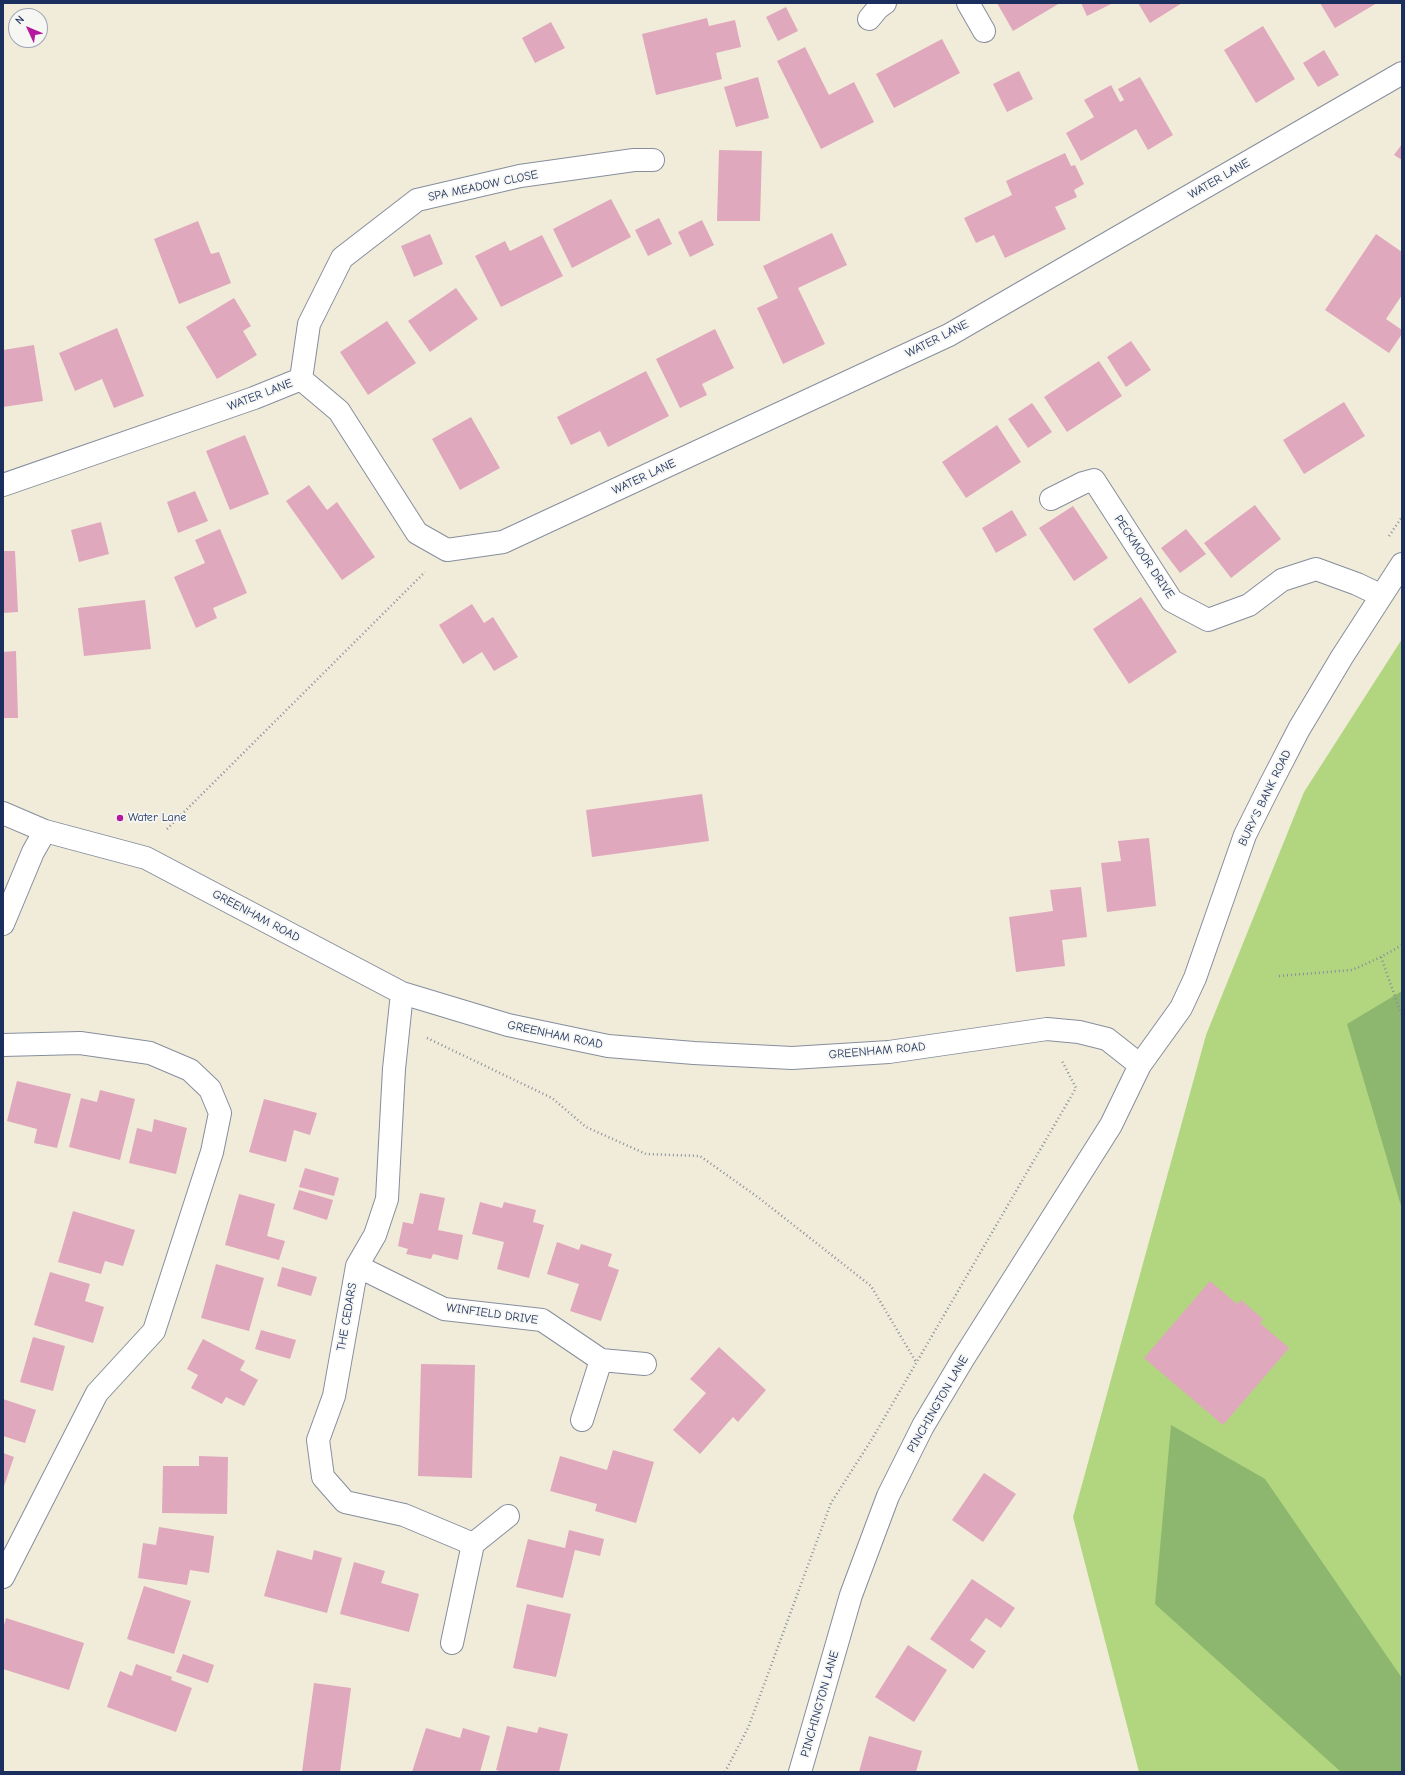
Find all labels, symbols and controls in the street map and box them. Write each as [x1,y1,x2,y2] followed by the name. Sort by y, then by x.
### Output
[8,8,48,48] north arrow
[13,13,27,27] text: N
[1186,156,1252,202] street label: WATER LANE
[427,167,539,205] street label: SPA MEADOW CLOSE
[903,317,971,361] street label: WATER LANE
[225,376,295,414] street label: WATER LANE
[610,456,678,498] street label: WATER LANE
[1111,513,1177,601] street label: PECKMOOR DRIVE
[1235,747,1295,849] street label: BURY'S BANK ROAD
[128,811,186,825] place label: Water Lane
[115,813,125,823] marker: Water Lane
[210,887,302,945] street label: GREENHAM ROAD
[506,1018,604,1052] street label: GREENHAM ROAD
[828,1040,926,1062] street label: GREENHAM ROAD
[334,1282,360,1352] street label: THE CEDARS
[445,1300,539,1328] street label: WINFIELD DRIVE
[904,1353,972,1455] street label: PINCHINGTON LANE
[798,1649,842,1759] street label: PINCHINGTON LANE

